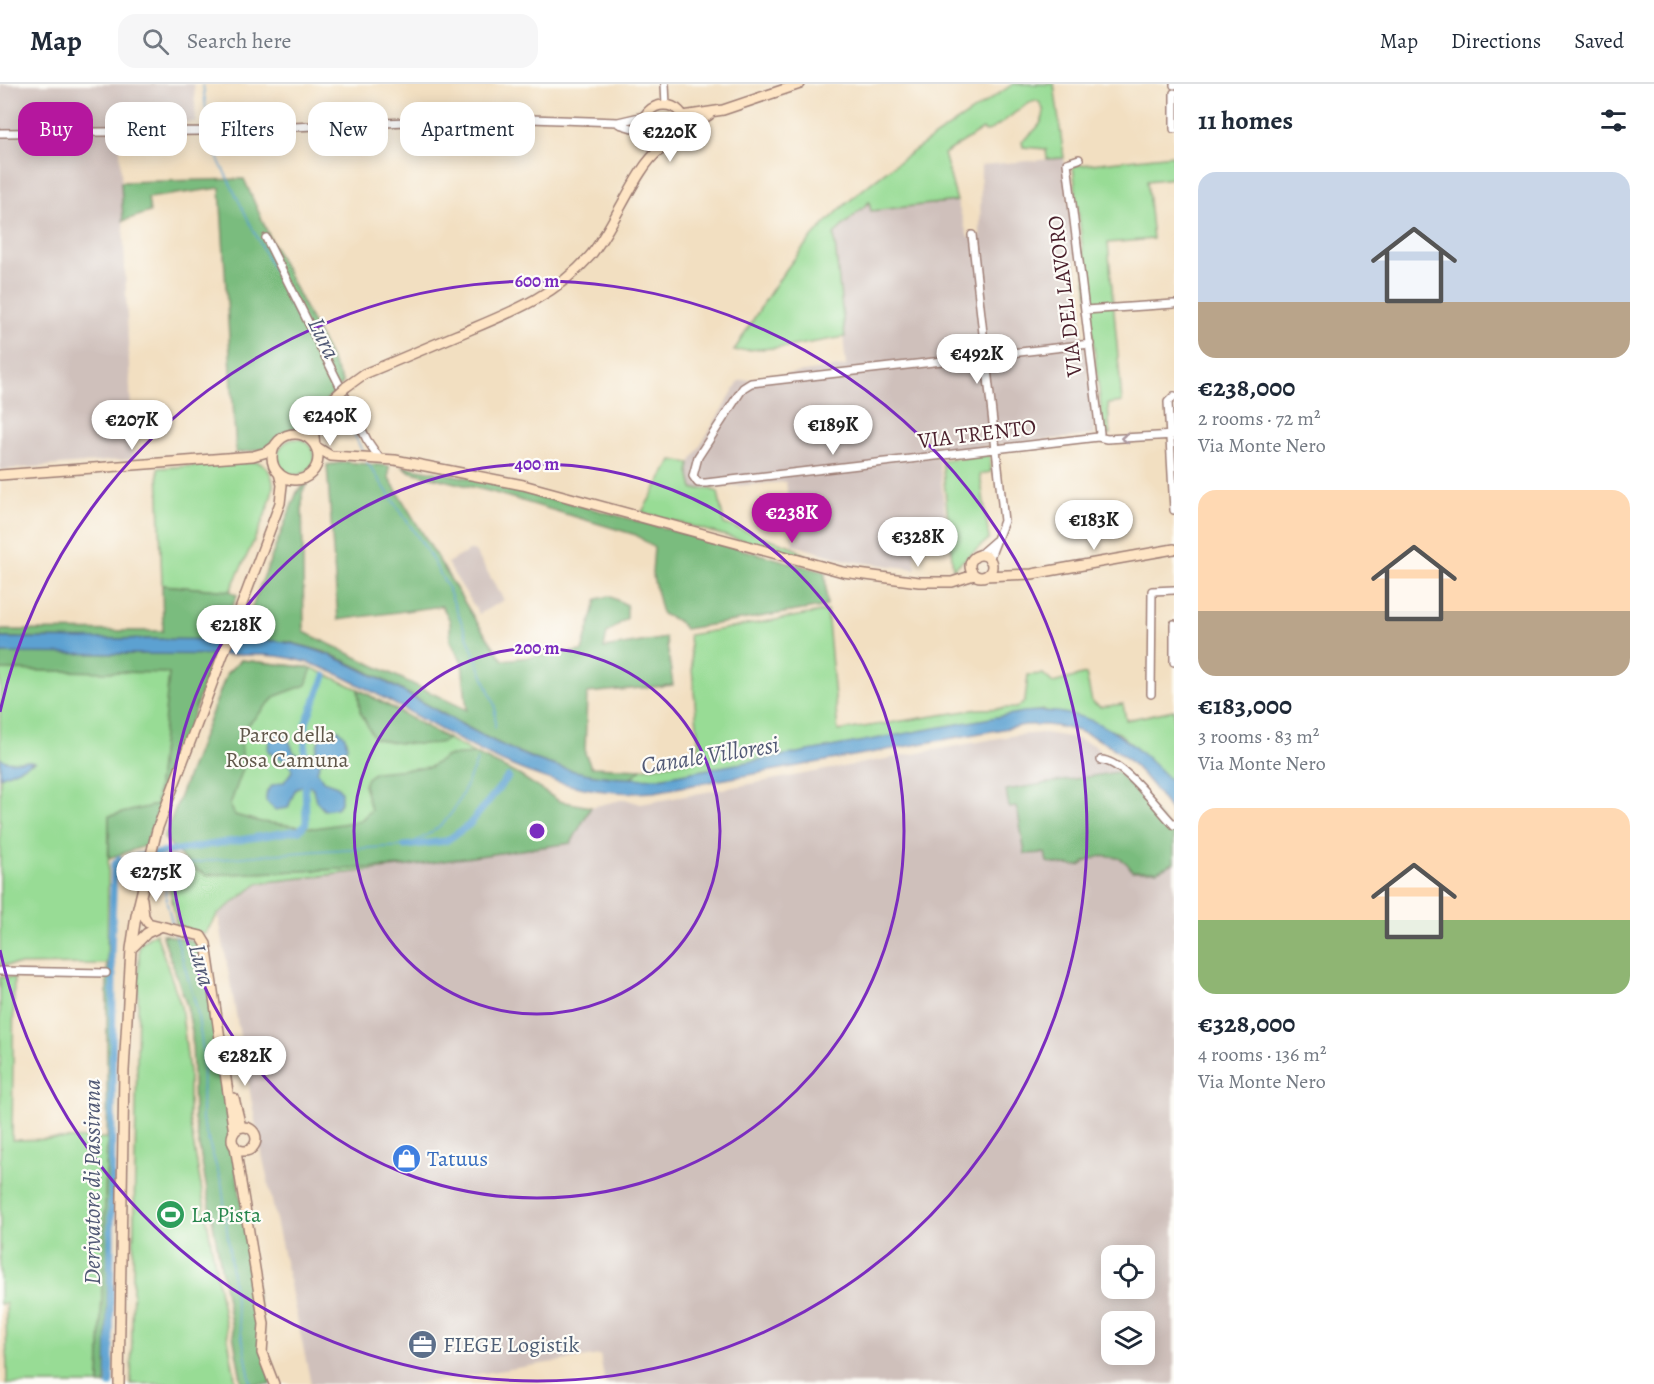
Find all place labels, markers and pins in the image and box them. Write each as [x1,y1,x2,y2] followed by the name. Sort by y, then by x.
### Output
[628,112,712,163] pin: €220K
[935,334,1019,385] pin: €492K
[288,396,372,447] pin: €240K
[90,400,174,451] pin: €207K
[791,405,875,456] pin: €189K
[750,493,834,544] pin: €238K
[1052,500,1136,551] pin: €183K
[876,517,960,568] pin: €328K
[194,605,278,656] pin: €218K
[527,821,547,841] centre of rings
[114,852,198,903] pin: €275K
[203,1036,287,1087] pin: €282K
[390,1143,422,1175] shop icon: Tatuus
[427,1144,488,1174] place label: Tatuus
[154,1199,186,1231] sports icon: La Pista
[191,1200,262,1230] place label: La Pista
[406,1329,438,1361] office icon: FIEGE Logistik
[443,1330,579,1360] place label: FIEGE Logistik

